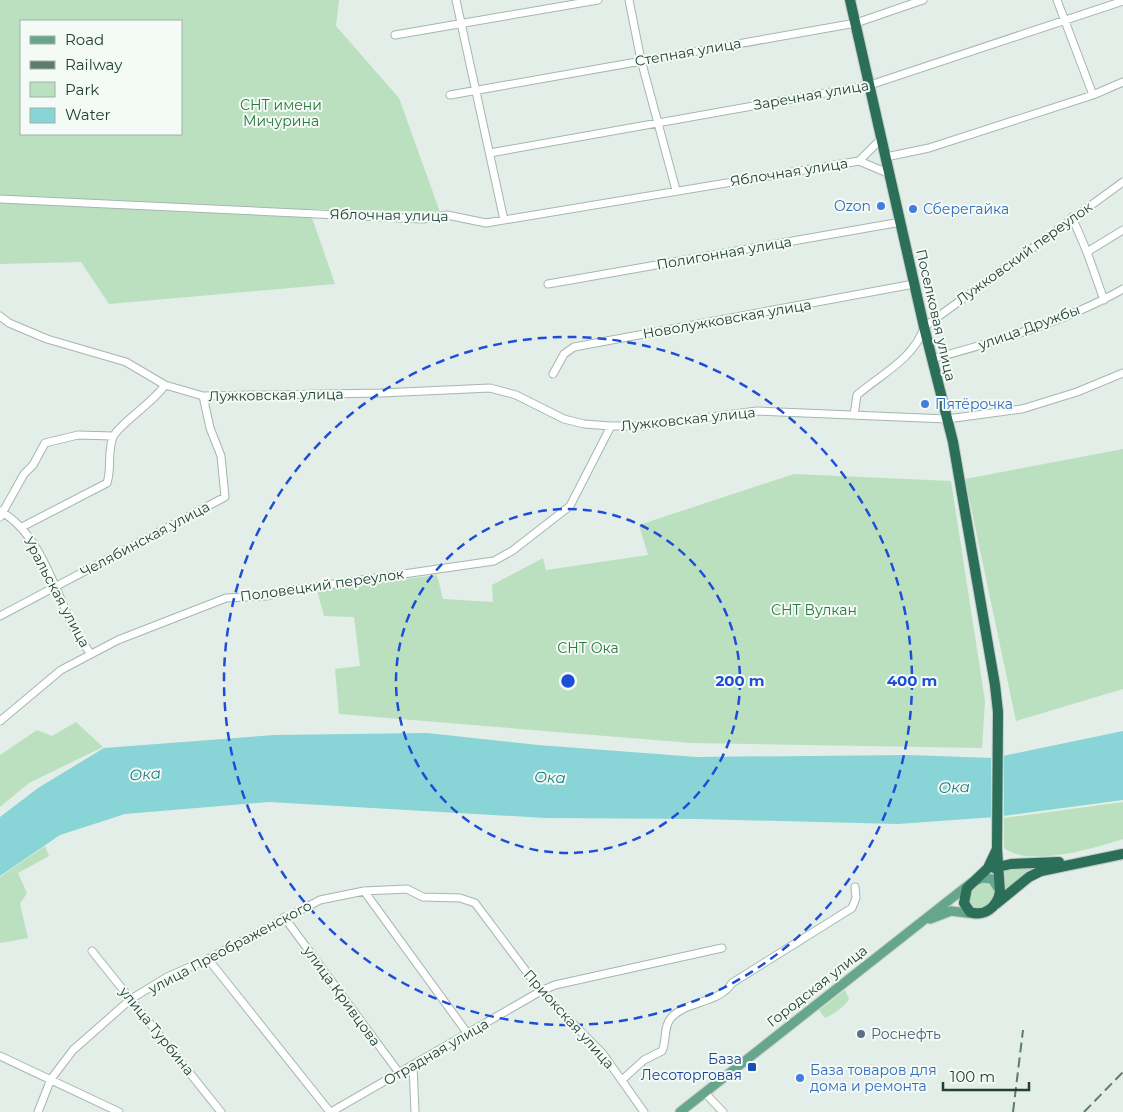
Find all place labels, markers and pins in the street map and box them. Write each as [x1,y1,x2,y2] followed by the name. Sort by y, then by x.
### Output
[834,197,871,215] place label: Ozon
[875,200,887,212] marker: Ozon
[923,200,1009,218] place label: Сберегайка
[907,203,919,215] marker: Сберегайка
[935,395,1013,413] place label: Пятёрочка
[919,398,931,410] marker: Пятёрочка
[559,672,577,690] centre of rings
[871,1025,941,1043] place label: Роснефть
[855,1028,867,1040] marker: Роснефть
[641,1050,742,1084] place label: База Лесоторговая
[746,1061,758,1073] marker: База Лесоторговая
[810,1061,937,1095] place label: База товаров для дома и ремонта
[794,1072,806,1084] marker: База товаров для дома и ремонта

